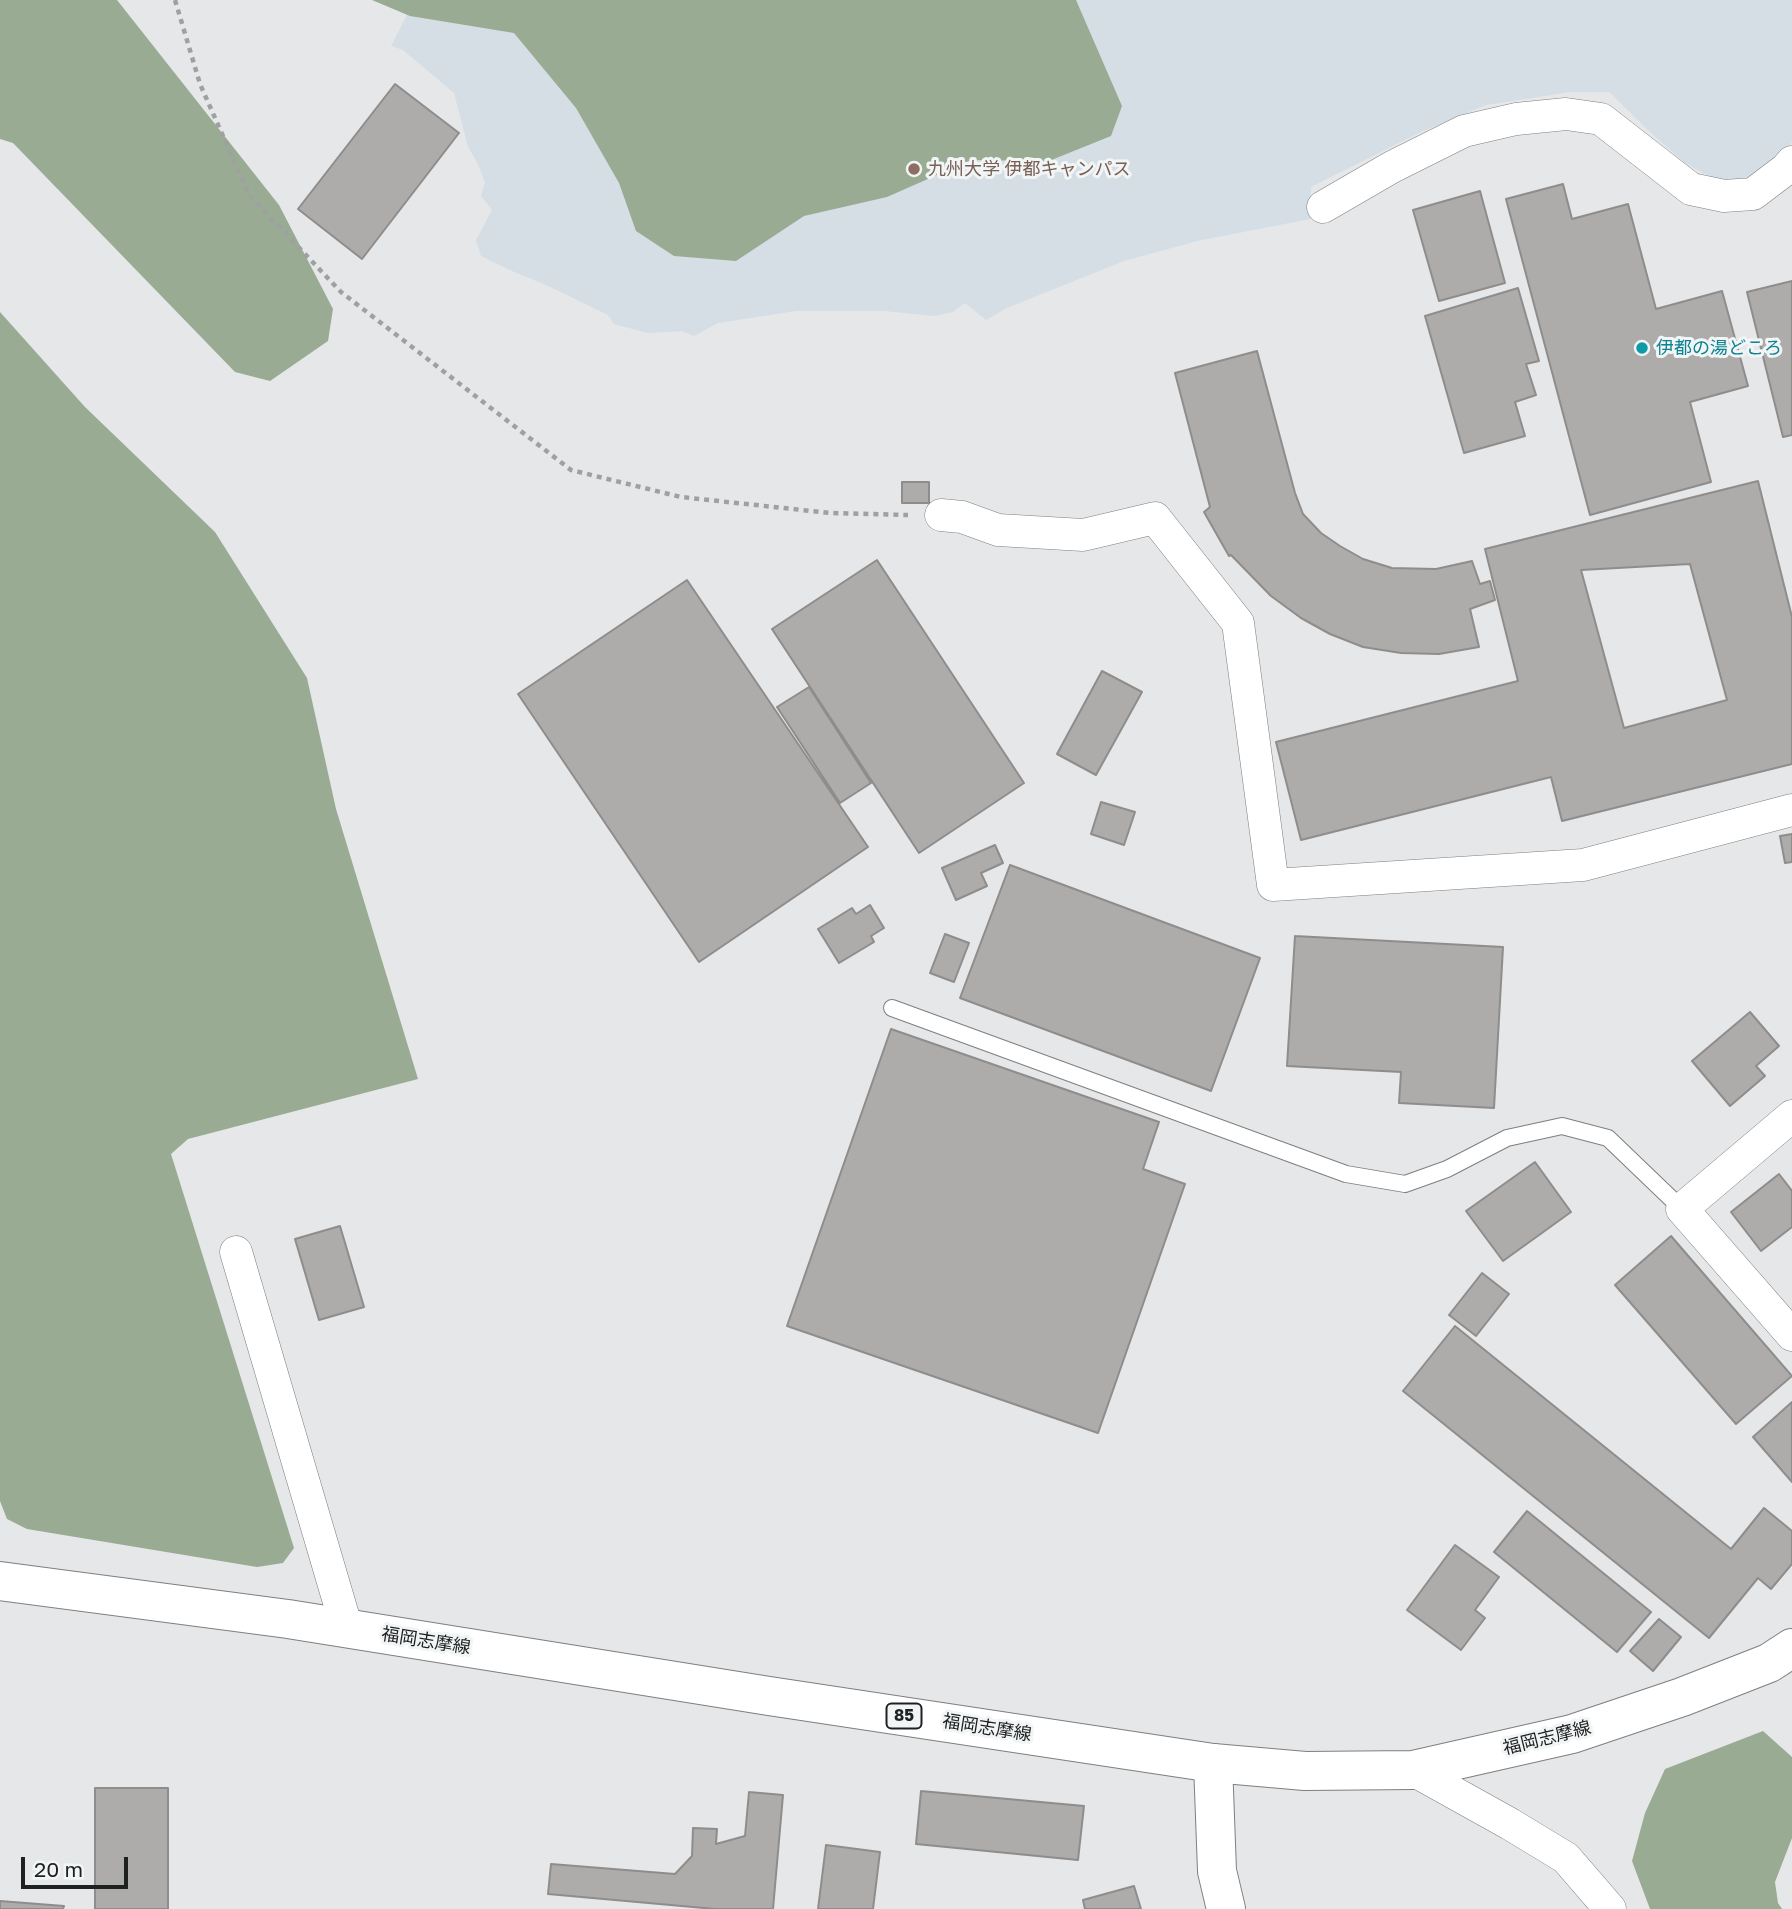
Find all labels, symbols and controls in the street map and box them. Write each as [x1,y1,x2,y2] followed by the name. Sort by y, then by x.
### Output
[928,158,1130,180] place label: 九州大学 伊都キャンパス
[906,161,922,177] marker: 九州大学 伊都キャンパス
[1656,337,1782,359] place label: 伊都の湯どころ
[1634,340,1650,356] marker: 伊都の湯どころ
[380,1623,472,1659] street label: 福岡志摩線
[886,1704,922,1728] road number: 85
[941,1710,1033,1746] street label: 福岡志摩線
[1501,1717,1593,1759] street label: 福岡志摩線
[24,1842,131,1886] scale bar
[34,1856,83,1882] text: 20 m

